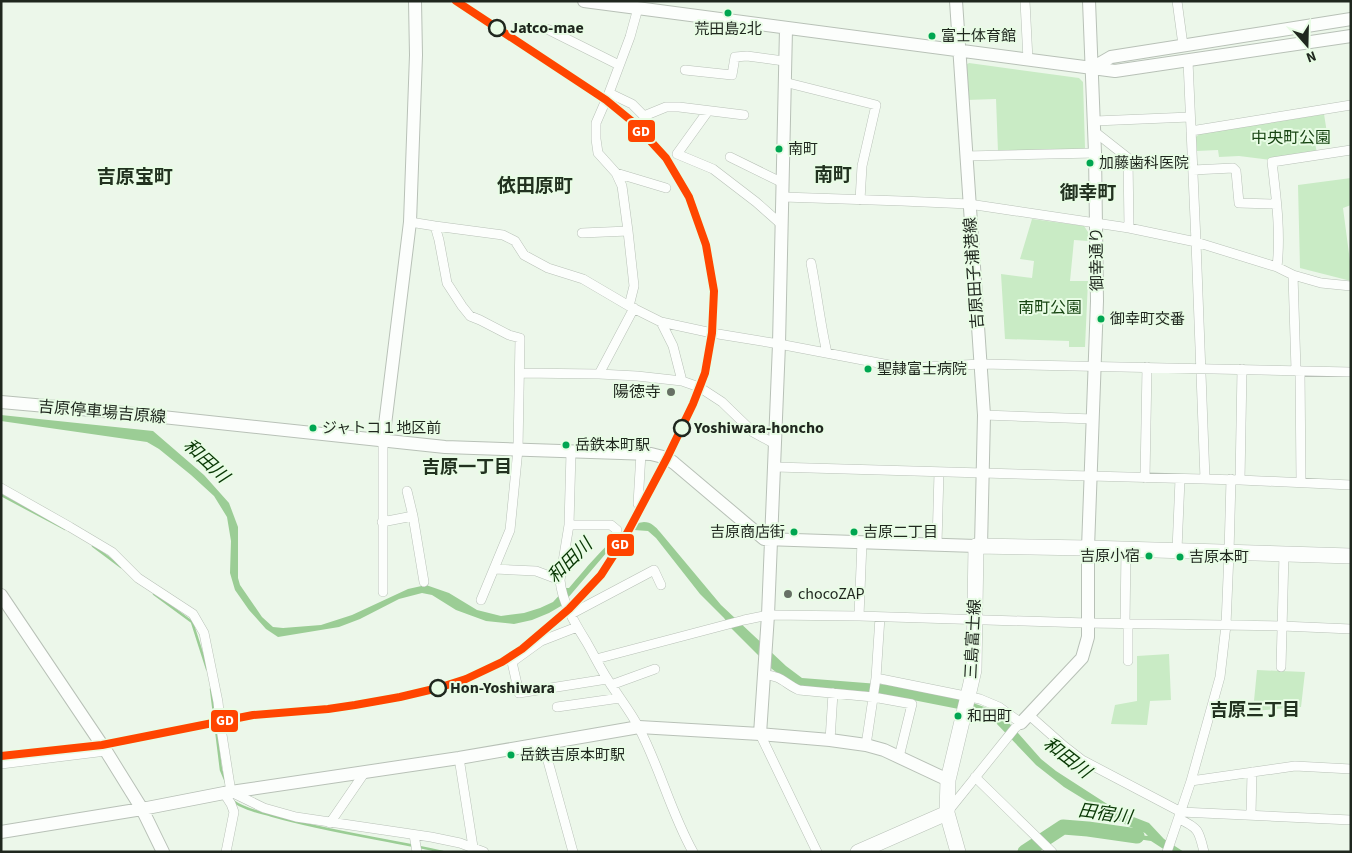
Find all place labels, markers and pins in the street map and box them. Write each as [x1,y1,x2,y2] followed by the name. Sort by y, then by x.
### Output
[723,8,733,18] marker: 荒田島2北
[510,17,584,39] place label: Jatco-mae
[488,19,506,37] marker: Jatco-mae
[694,19,762,40] place label: 荒田島2北
[941,26,1016,47] place label: 富士体育館
[927,31,937,41] marker: 富士体育館
[788,139,818,160] place label: 南町
[774,144,784,154] marker: 南町
[1099,153,1189,174] place label: 加藤歯科医院
[1085,158,1095,168] marker: 加藤歯科医院
[1110,309,1185,330] place label: 御幸町交番
[1096,314,1106,324] marker: 御幸町交番
[877,359,967,380] place label: 聖隷富士病院
[863,364,873,374] marker: 聖隷富士病院
[613,381,661,403] place label: 陽徳寺
[665,386,677,398] marker: 陽徳寺
[693,417,824,439] place label: Yoshiwara-honcho
[322,418,441,439] place label: ジャトコ１地区前
[673,419,691,437] marker: Yoshiwara-honcho
[308,423,318,433] marker: ジャトコ１地区前
[575,435,650,456] place label: 岳鉄本町駅
[561,440,571,450] marker: 岳鉄本町駅
[710,522,785,543] place label: 吉原商店街
[863,522,938,543] place label: 吉原二丁目
[789,527,799,537] marker: 吉原商店街
[849,527,859,537] marker: 吉原二丁目
[1080,546,1140,567] place label: 吉原小宿
[1189,547,1249,568] place label: 吉原本町
[1144,551,1154,561] marker: 吉原小宿
[1175,552,1185,562] marker: 吉原本町
[798,583,865,605] place label: chocoZAP
[782,588,794,600] marker: chocoZAP
[450,677,555,699] place label: Hon-Yoshiwara
[429,679,447,697] marker: Hon-Yoshiwara
[967,706,1012,727] place label: 和田町
[953,711,963,721] marker: 和田町
[520,745,625,766] place label: 岳鉄吉原本町駅
[506,750,516,760] marker: 岳鉄吉原本町駅

